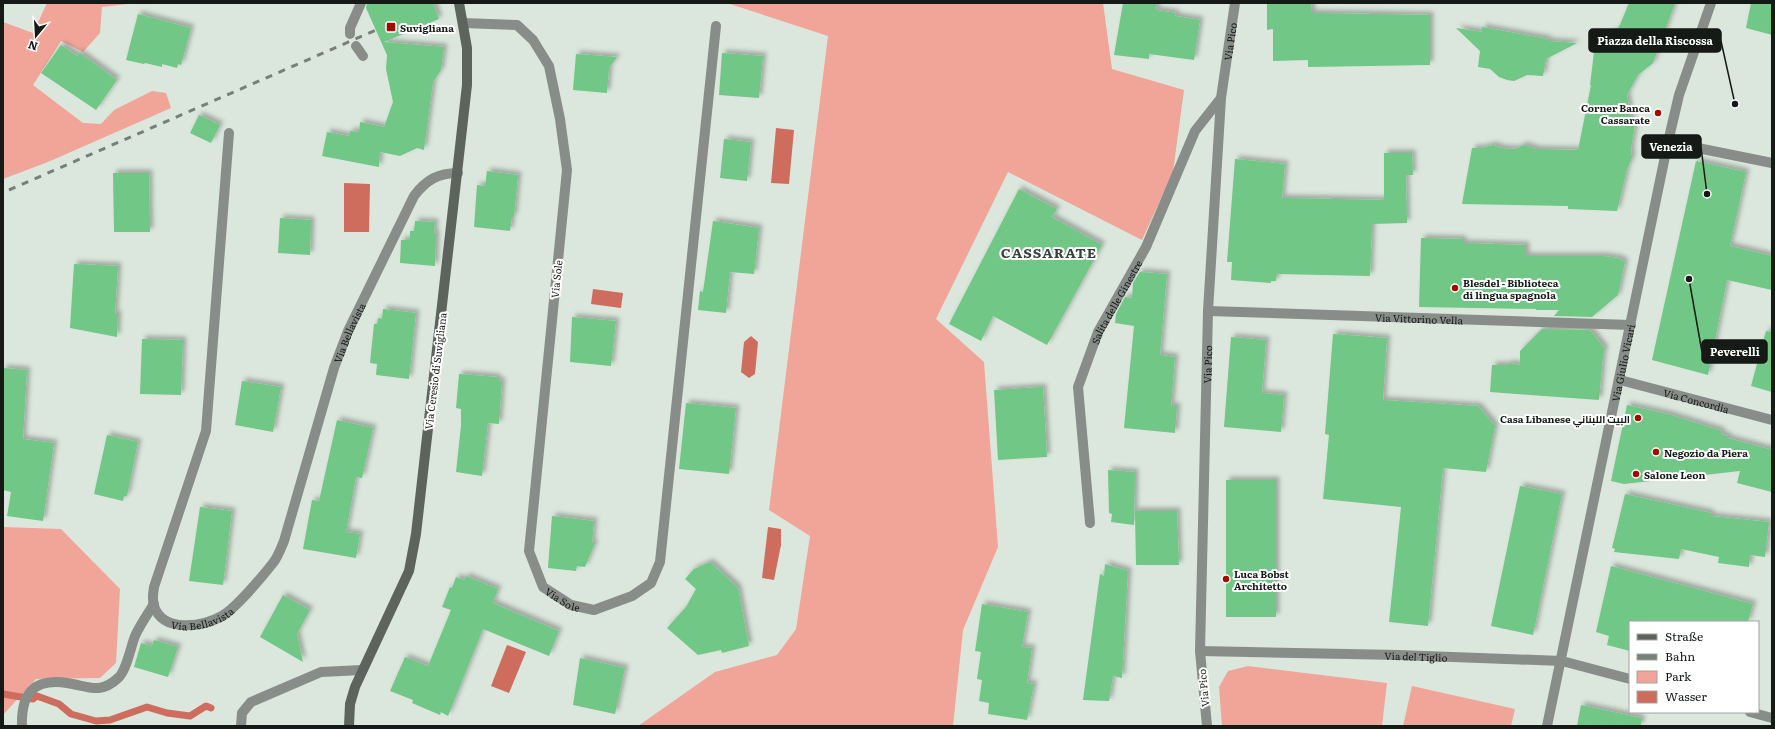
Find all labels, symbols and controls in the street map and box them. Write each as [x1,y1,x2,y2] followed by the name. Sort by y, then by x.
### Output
[16,16,56,56] north arrow
[400,20,454,35] place label: Suvigliana
[385,21,397,33] marker: Suvigliana
[1219,21,1240,61] street label: Via Pico
[1589,29,1721,52] callout: Piazza della Riscossa
[1597,32,1713,48] text: Piazza della Riscossa
[26,37,39,55] text: N
[1581,100,1650,127] place label: Corner Banca Cassarate
[1653,108,1663,118] marker: Corner Banca Cassarate
[1642,135,1701,158] callout: Venezia
[1649,138,1693,154] text: Venezia
[1001,242,1097,262] district label: CASSARATE
[1087,257,1145,346] street label: Salita delle Ginestre
[547,259,565,299] street label: Via Sole
[1463,275,1559,302] place label: Blesdel - Biblioteca di lingua spagnola
[1450,283,1460,293] marker: Blesdel - Biblioteca di lingua spagnola
[329,299,369,365] street label: Via Bellavista
[1375,309,1464,327] street label: Via Vittorino Vella
[420,311,450,430] street label: Via Ceresio di Suvigliana
[1607,322,1638,403] street label: Via Giulio Vicari
[1702,340,1767,363] callout: Peverelli
[1710,343,1760,359] text: Peverelli
[1199,345,1215,384] street label: Via Pico
[1662,384,1732,416] street label: Via Concordia
[1500,411,1630,428] place label: Casa Libanese البيت اللبناني
[1633,413,1643,423] marker: Casa Libanese البيت اللبناني
[1664,445,1748,460] place label: Negozio da Piera
[1651,447,1661,457] marker: Negozio da Piera
[1644,467,1705,482] place label: Salone Leon
[1631,469,1641,479] marker: Salone Leon
[1234,566,1290,593] place label: Luca Bobst Architetto
[1221,574,1231,584] marker: Luca Bobst Architetto
[543,583,582,614] street label: Via Sole
[170,603,237,633] street label: Via Bellavista
[1629,621,1759,713] legend
[1665,627,1703,645] text: Straße
[1384,647,1448,664] street label: Via del Tiglio
[1665,647,1695,665] text: Bahn
[1665,667,1692,685] text: Park
[1194,668,1212,708] street label: Via Pico
[1665,687,1707,705] text: Wasser

